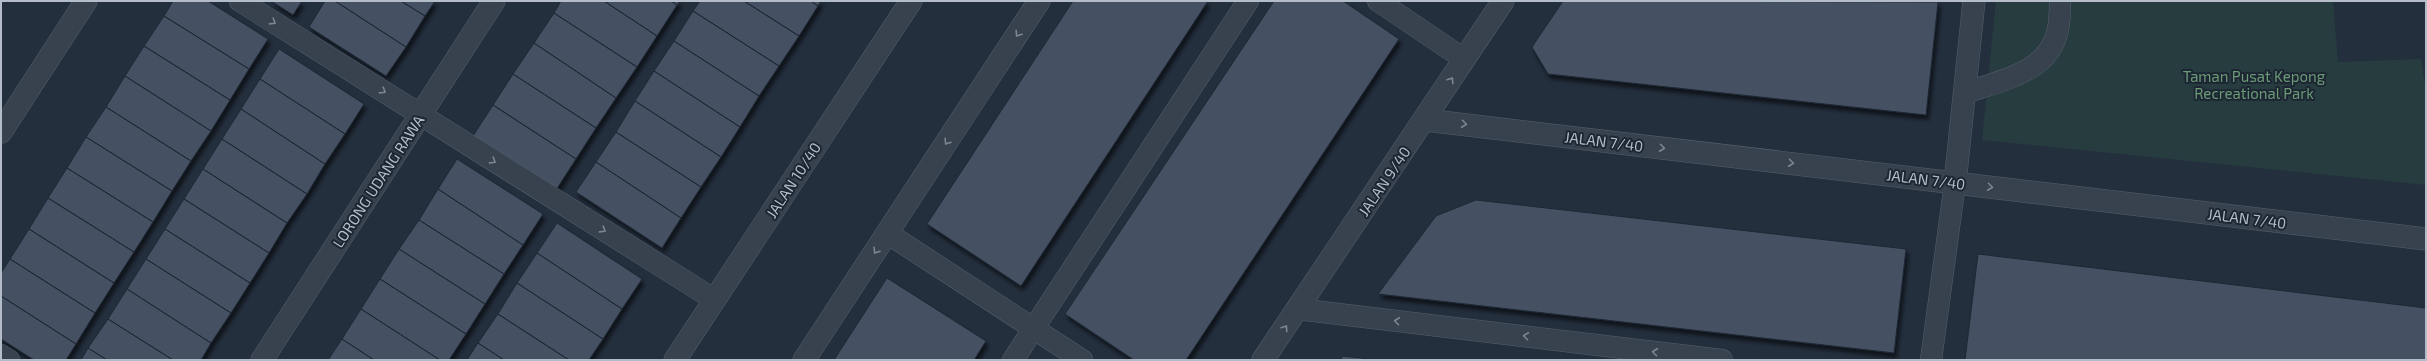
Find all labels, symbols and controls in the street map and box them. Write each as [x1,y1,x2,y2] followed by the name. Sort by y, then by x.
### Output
[269,17,276,25] one-way arrow
[1016,29,1023,36] one-way arrow
[2183,67,2326,102] park label: Taman Pusat Kepong Recreational Park
[1446,77,1454,84] one-way arrow
[379,87,386,94] one-way arrow
[328,111,428,251] street label: LORONG UDANG RAWA
[1461,120,1467,129] one-way arrow
[1564,127,1644,155] street label: JALAN 7/40
[944,138,951,145] one-way arrow
[762,139,824,221] street label: JALAN 10/40
[1354,143,1414,219] street label: JALAN 9/40
[1659,143,1665,152] one-way arrow
[489,156,496,163] one-way arrow
[1788,159,1794,168] one-way arrow
[1886,165,1966,193] street label: JALAN 7/40
[1987,182,1993,191] one-way arrow
[2207,204,2287,232] street label: JALAN 7/40
[599,225,606,232] one-way arrow
[873,247,880,254] one-way arrow
[1394,316,1400,325] one-way arrow
[1280,325,1287,332] one-way arrow
[1523,332,1529,341] one-way arrow
[1652,348,1658,357] one-way arrow

